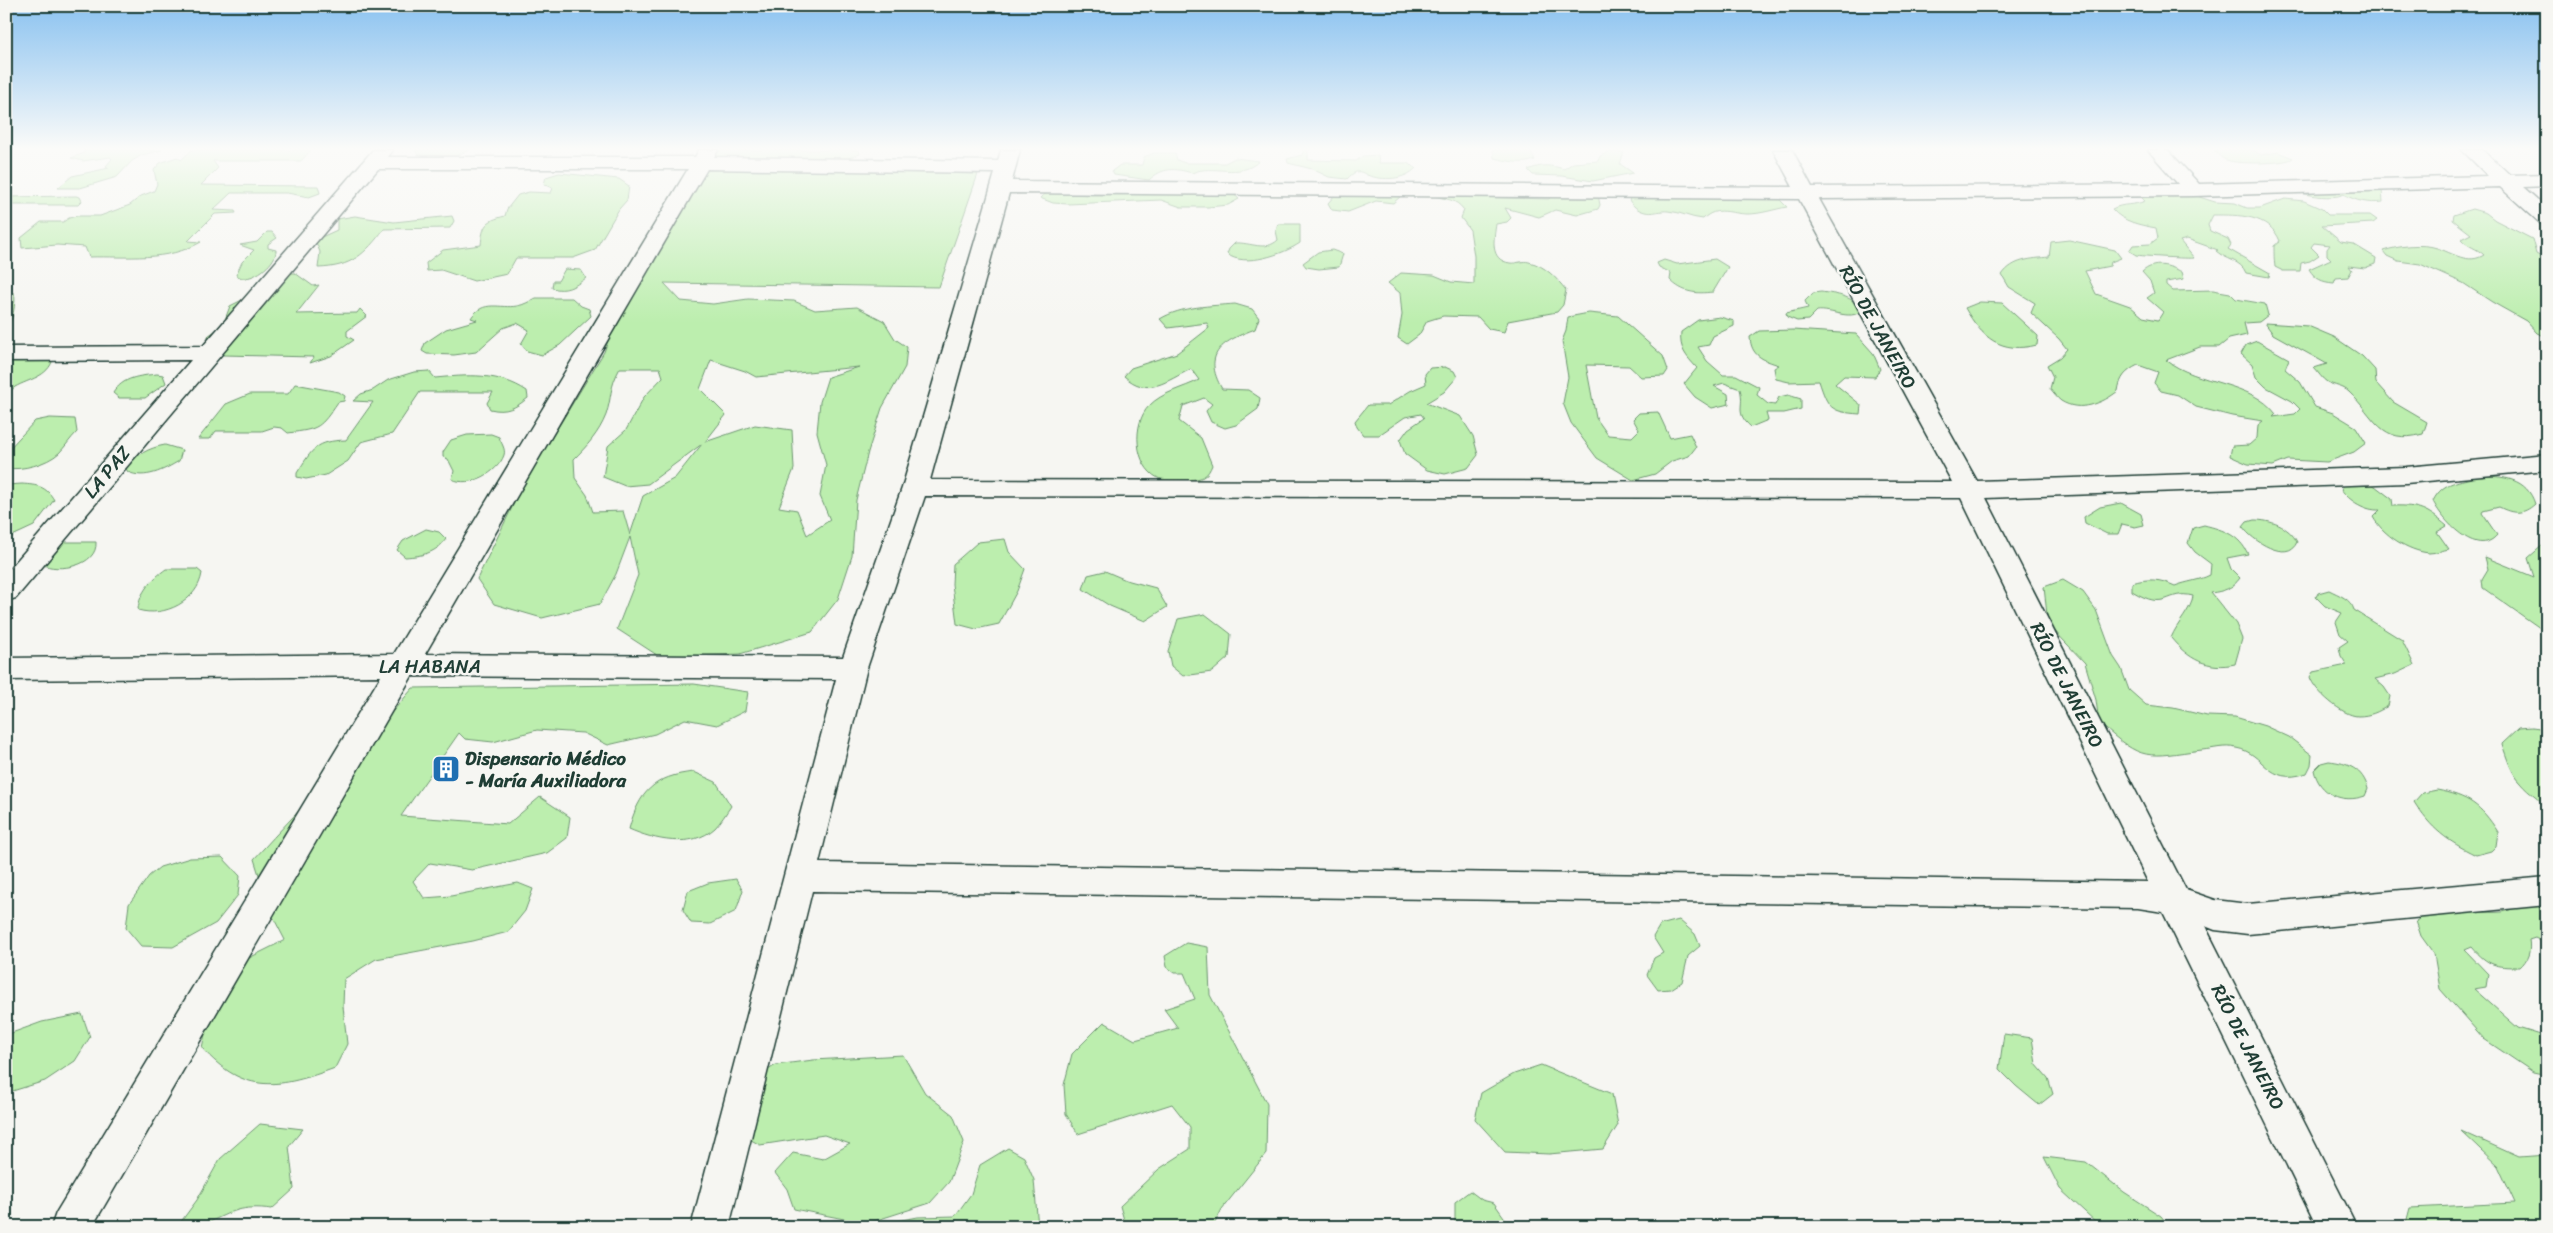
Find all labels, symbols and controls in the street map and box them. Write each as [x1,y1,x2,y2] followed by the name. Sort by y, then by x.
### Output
[1830,259,1926,395] street label: RÍO DE JANEIRO
[75,438,139,506] street label: LA PAZ
[2021,616,2113,754] street label: RÍO DE JANEIRO
[379,650,481,683] street label: LA HABANA
[465,742,627,797] place label: Dispensario Médico - María Auxiliadora
[431,754,461,784] building icon: Dispensario Médico - María Auxiliadora
[2202,978,2294,1116] street label: RÍO DE JANEIRO

